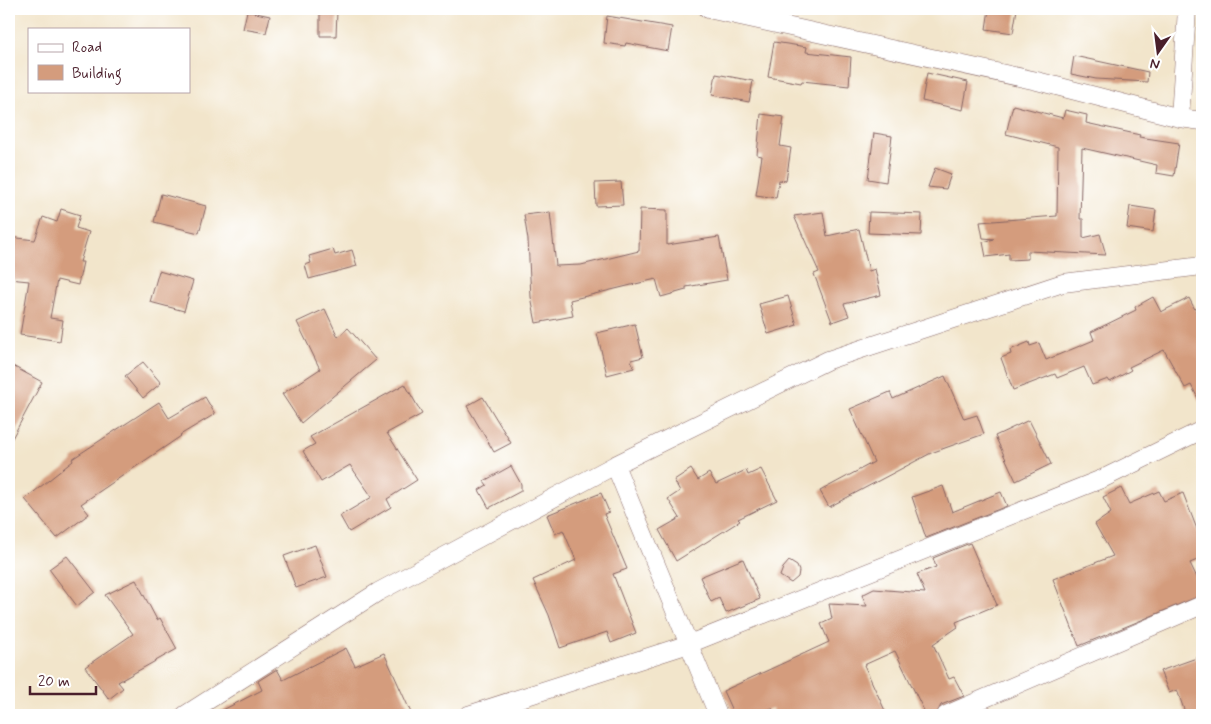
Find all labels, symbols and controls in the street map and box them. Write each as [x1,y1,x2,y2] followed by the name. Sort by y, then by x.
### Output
[28,28,190,92] legend
[1134,28,1184,78] north arrow
[72,38,102,58] text: Road
[1148,54,1162,74] text: N
[72,64,122,85] text: Building
[30,664,96,696] scale bar
[38,672,70,692] text: 20 m

